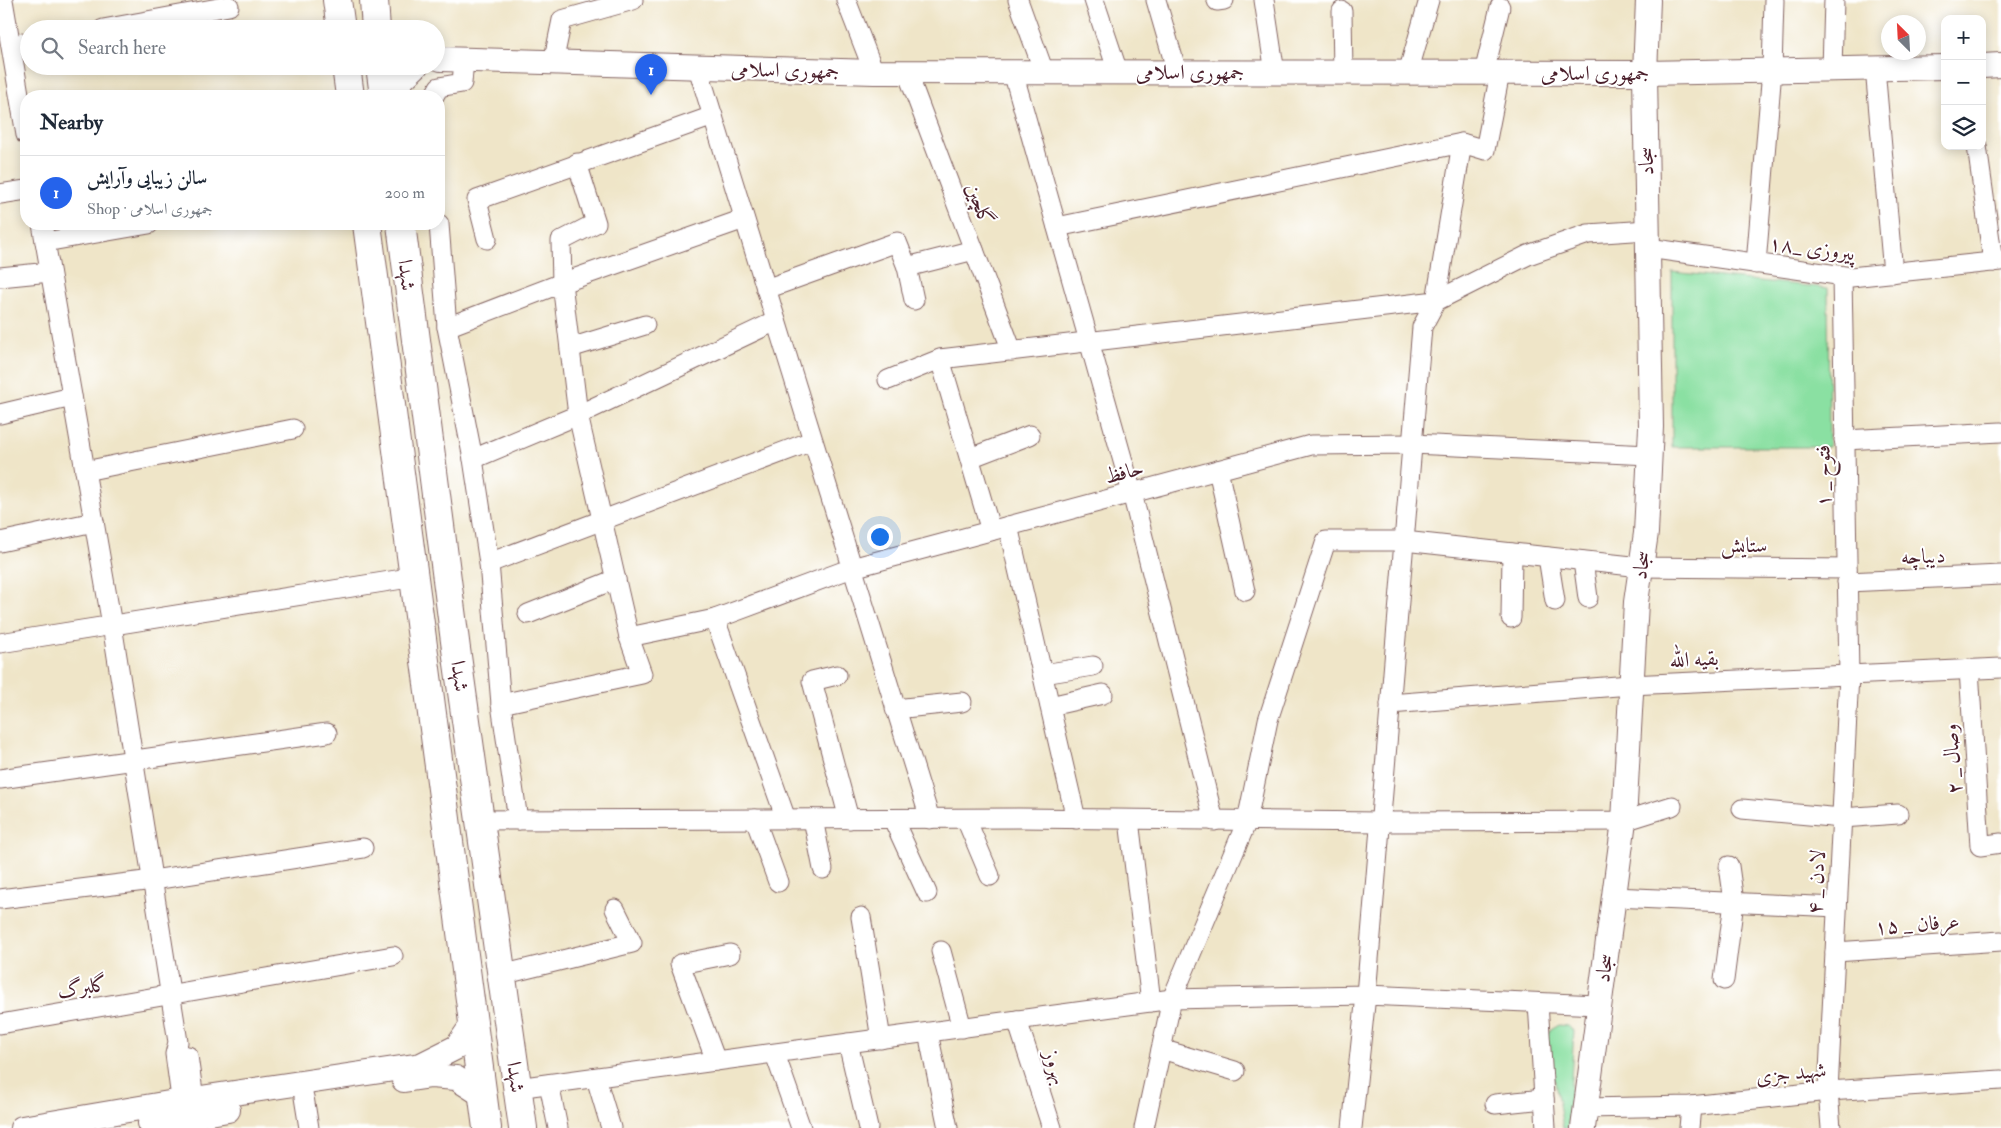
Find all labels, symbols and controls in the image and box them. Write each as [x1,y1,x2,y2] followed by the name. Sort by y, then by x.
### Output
[1881,15,1926,60] north arrow
[1941,15,1986,150] map controls
[1941,15,1986,60] button: +
[20,20,445,75] search box
[38,34,66,62] icon: search
[78,36,166,60] text: Search here
[635,54,667,95] pin: 1
[730,56,840,85] street label: جمهوری اسلامی
[1136,59,1244,86] street label: جمهوری اسلامی
[1541,60,1649,87] street label: جمهوری اسلامی
[1941,60,1986,105] button: −
[1941,105,1986,150] button: layers
[40,109,103,136] text: Nearby
[1633,146,1660,176] street label: سجاد
[87,166,207,190] text: سالن زیبایی وآرایش
[959,179,1000,229] street label: گلچین
[53,183,59,203] text: 1
[385,183,425,203] text: 200 m
[87,199,213,219] text: Shop · جمهوری اسلامی
[1767,230,1857,268] street label: پیروزی _۱۸
[391,258,422,292] street label: شهدا
[1809,444,1843,507] street label: فتوح _ ۱
[1102,454,1147,491] street label: حافظ
[867,524,893,550] your location
[1721,532,1767,559] street label: ستایش
[1900,542,1946,571] street label: دیباچه
[1626,549,1657,581] street label: سجاد
[1668,641,1719,674] street label: بقیه الله
[444,659,475,693] street label: شهدا
[1937,723,1968,795] street label: وصال _ ۲
[1801,849,1832,915] street label: لادن _ ۴
[1874,908,1961,942] street label: عرفان _ ۱۵
[1589,952,1620,984] street label: سجاد
[55,970,109,1005] street label: گلبرگ
[1037,1044,1074,1088] street label: بهروز
[1754,1056,1828,1091] street label: شهید جزی
[500,1060,531,1094] street label: شهدا

